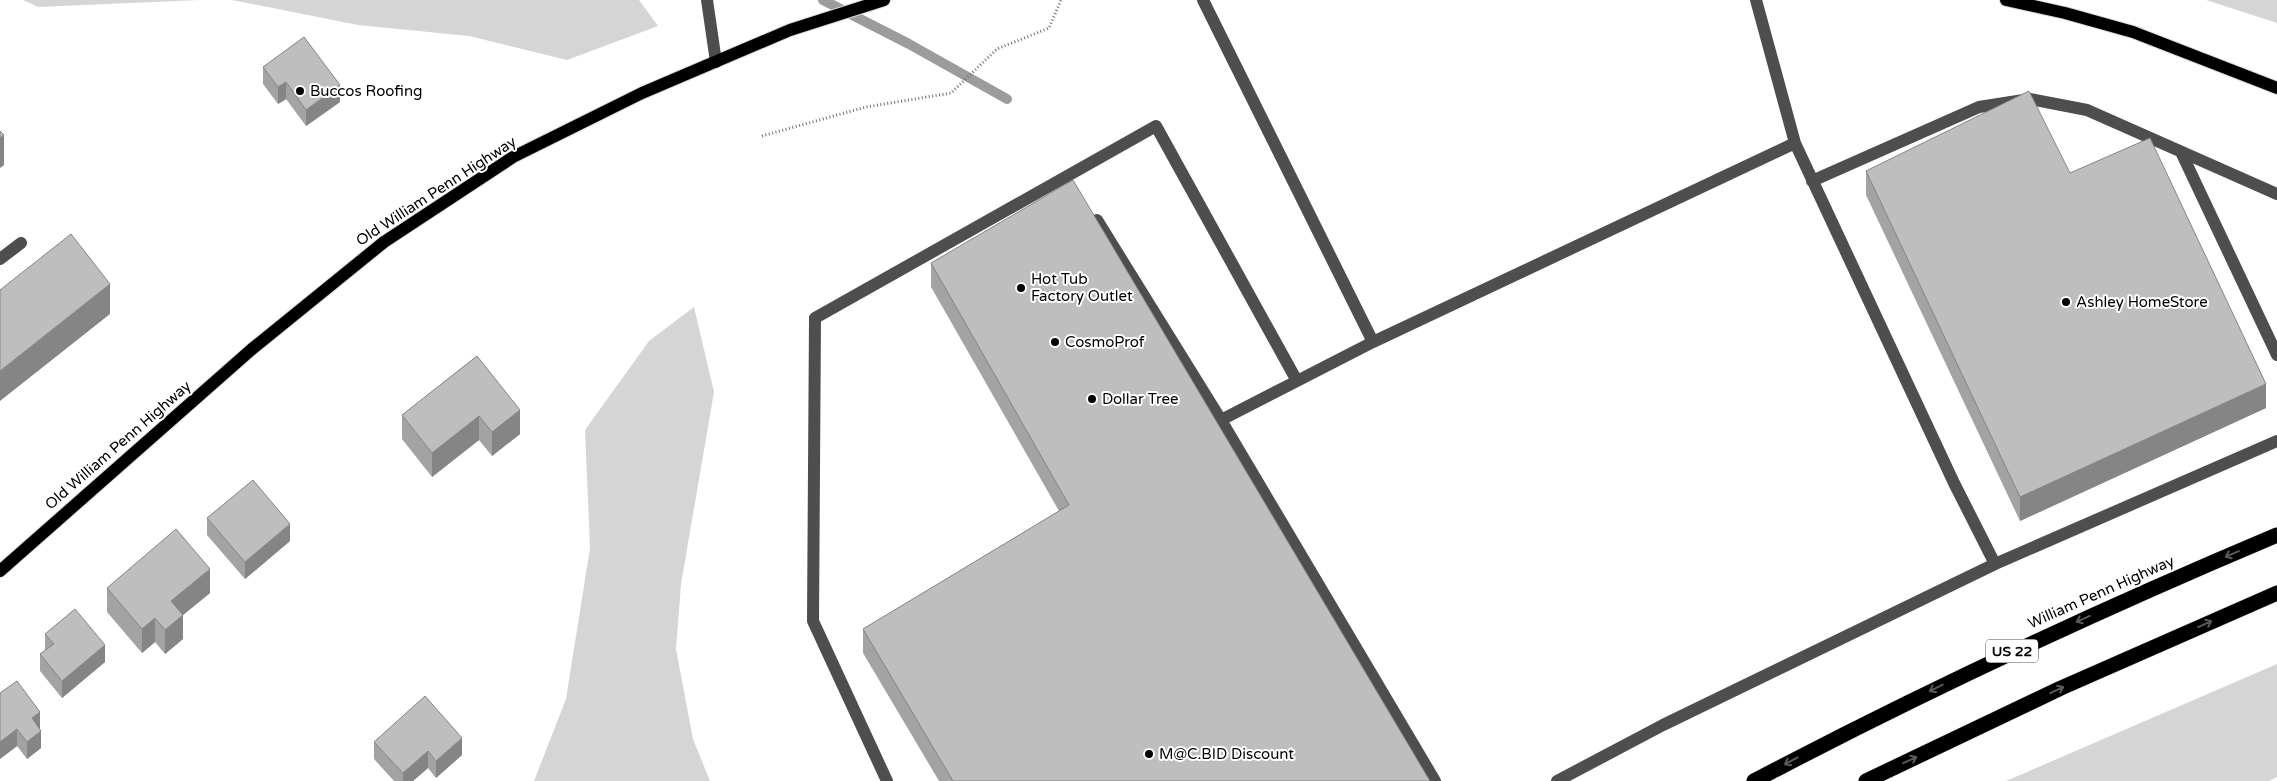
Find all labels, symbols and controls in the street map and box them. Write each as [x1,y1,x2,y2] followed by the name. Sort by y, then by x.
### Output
[310,82,423,100] place label: Buccos Roofing
[294,85,306,97] marker: Buccos Roofing
[353,132,519,250] street label: Old William Penn Highway
[1031,270,1133,305] place label: Hot Tub Factory Outlet
[1015,282,1027,294] marker: Hot Tub Factory Outlet
[2076,293,2208,311] place label: Ashley HomeStore
[2060,296,2072,308] marker: Ashley HomeStore
[1065,333,1145,351] place label: CosmoProf
[1049,336,1061,348] marker: CosmoProf
[41,377,195,513] street label: Old William Penn Highway
[1102,390,1178,408] place label: Dollar Tree
[1086,393,1098,405] marker: Dollar Tree
[2225,549,2240,559] one-way arrow
[2025,552,2177,632] street label: William Penn Highway
[2076,614,2091,624] one-way arrow
[2197,618,2212,628] one-way arrow
[1986,640,2038,662] road number: US 22
[1929,683,1944,693] one-way arrow
[2049,685,2064,695] one-way arrow
[1159,745,1294,763] place label: M@C.BID Discount
[1143,748,1155,760] marker: M@C.BID Discount
[1902,754,1917,764] one-way arrow
[1784,756,1799,766] one-way arrow

